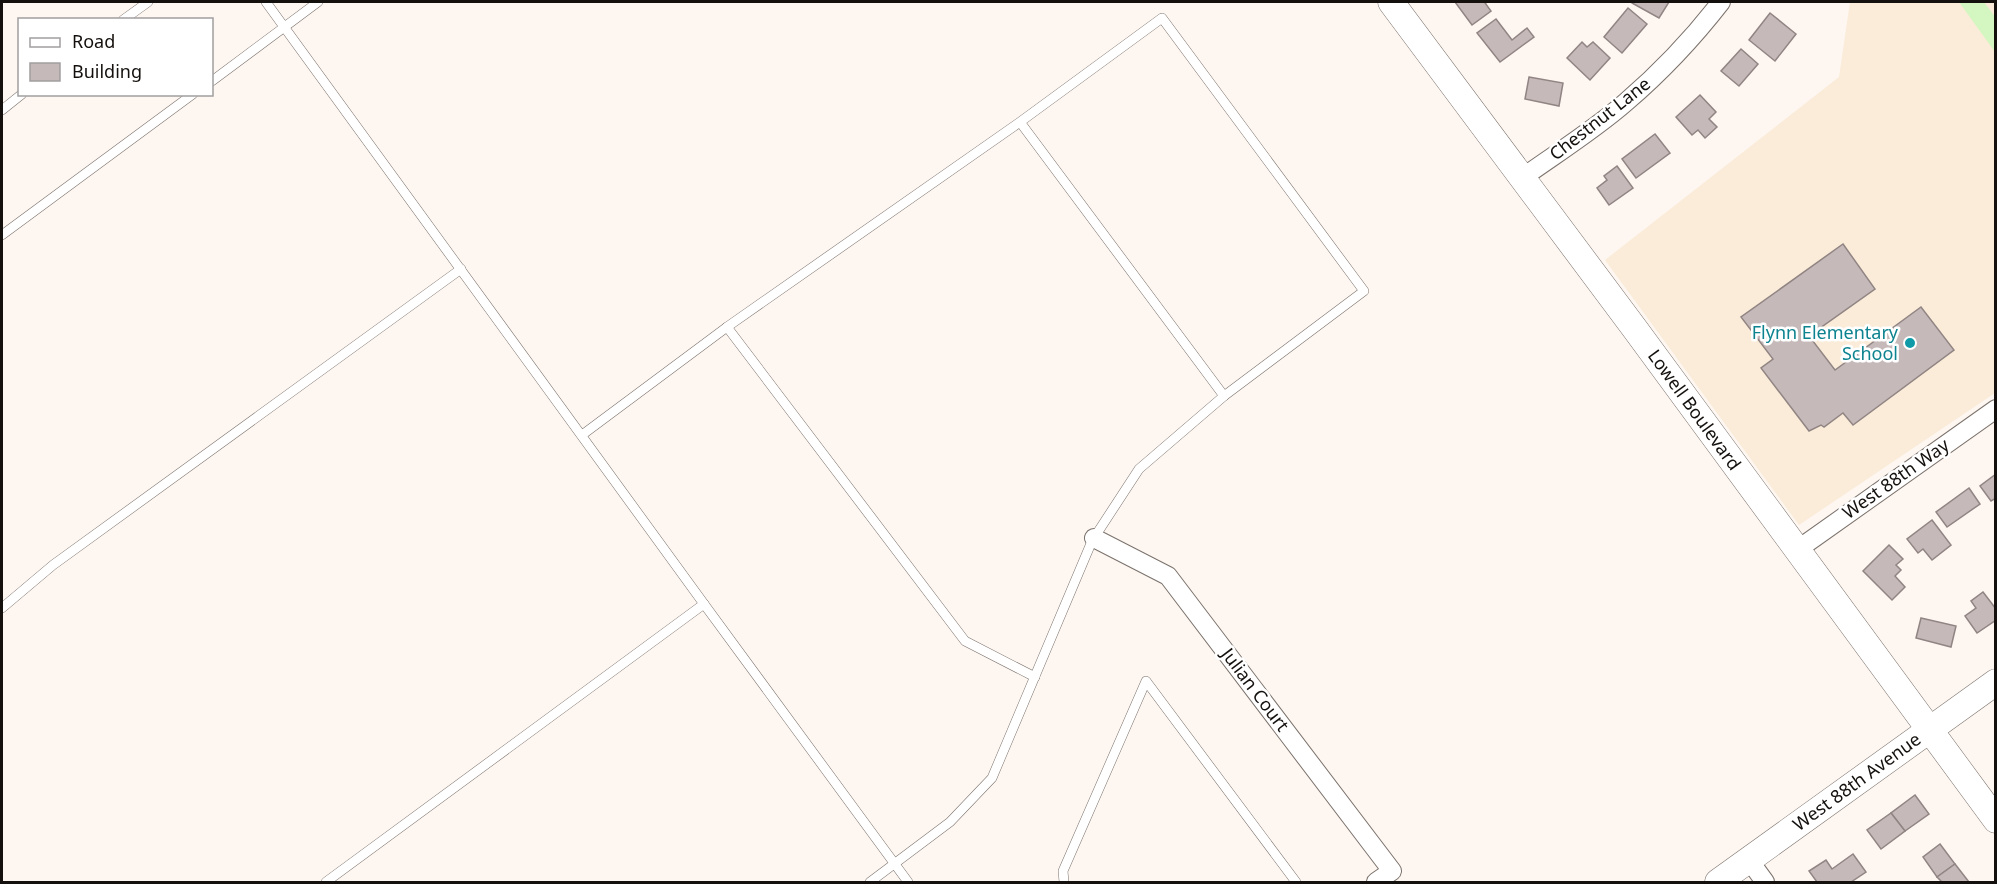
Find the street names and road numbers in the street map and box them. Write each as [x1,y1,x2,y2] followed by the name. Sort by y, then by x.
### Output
[1544,71,1655,165] street label: Chestnut Lane
[1643,344,1747,475] street label: Lowell Boulevard
[1837,432,1954,524] street label: West 88th Way
[1215,641,1295,736] street label: Julian Court
[1788,727,1925,836] street label: West 88th Avenue

